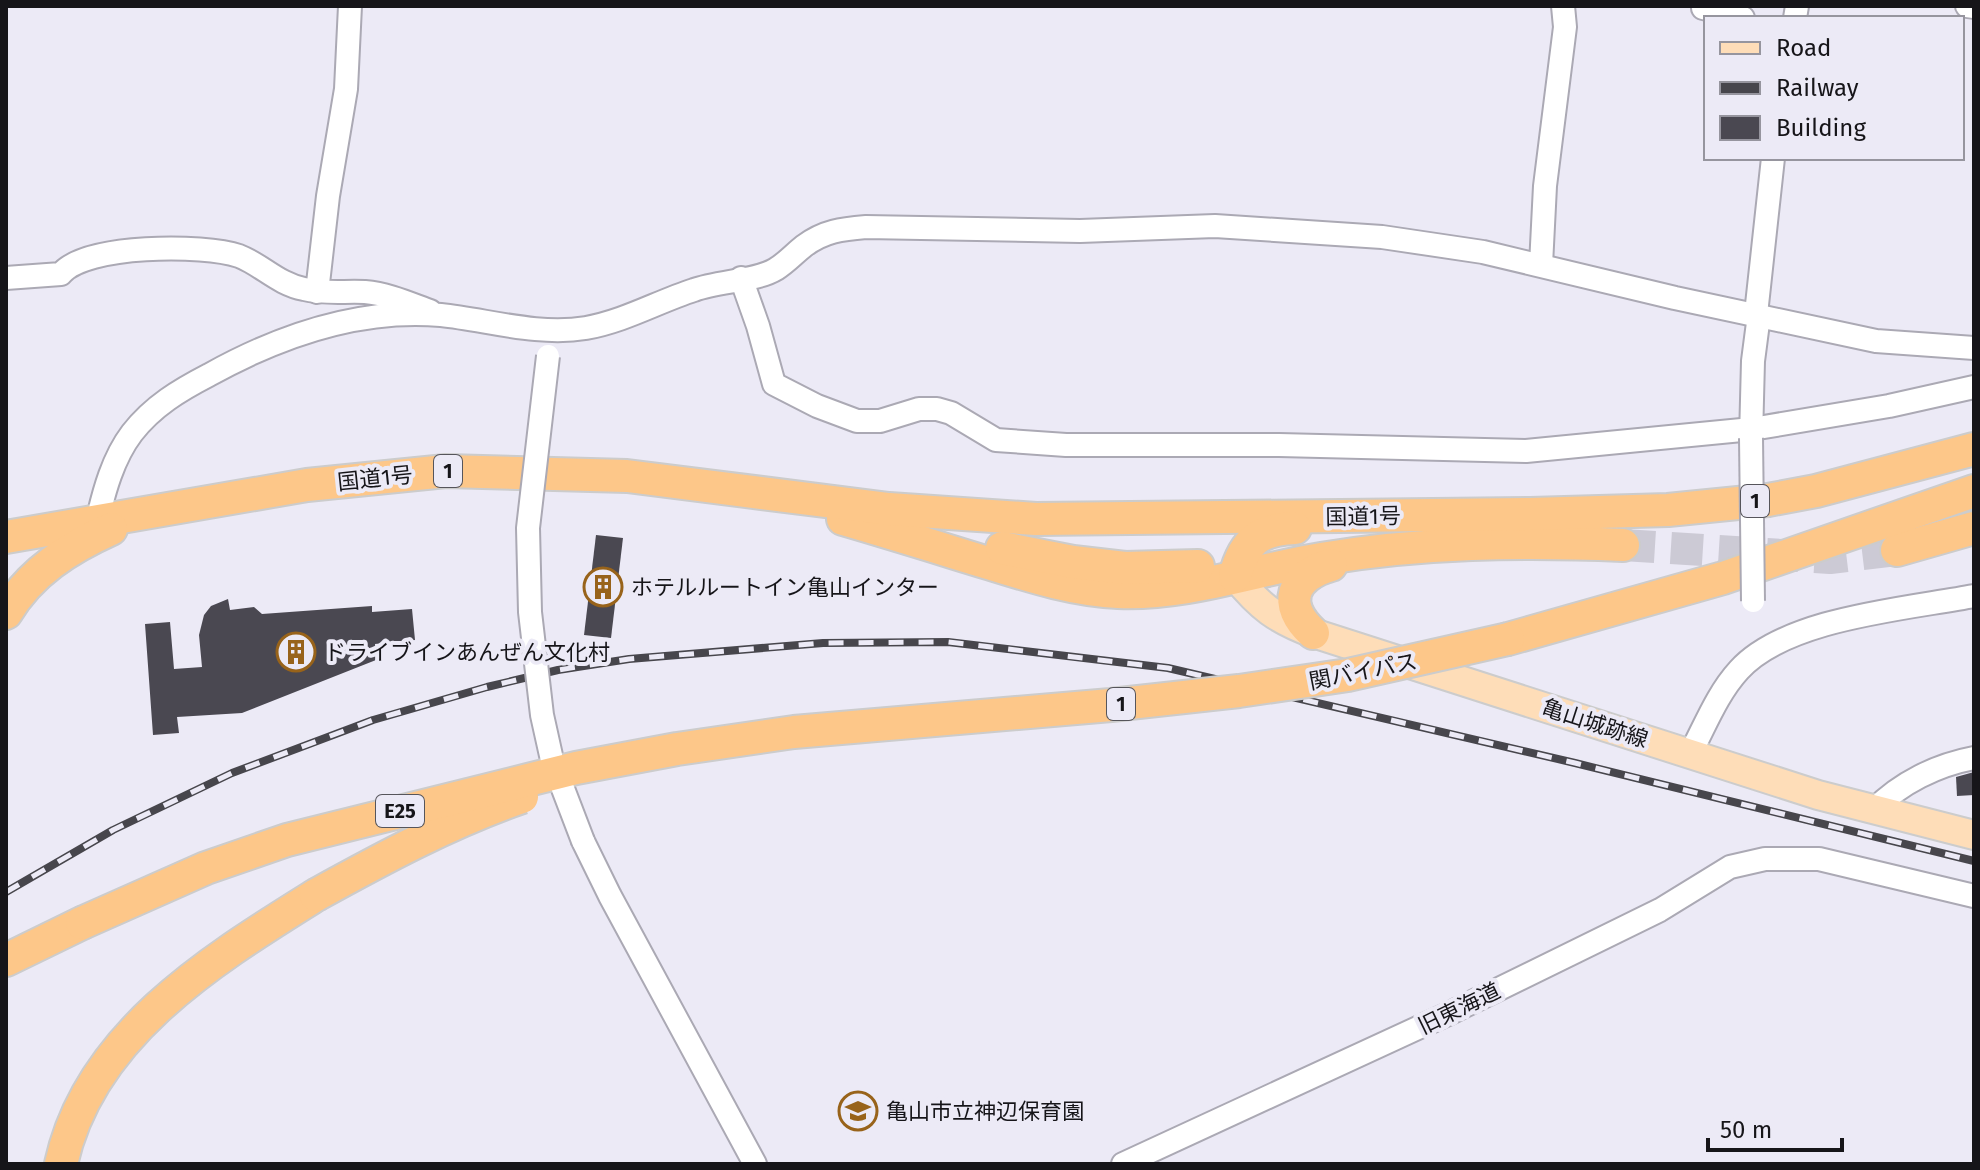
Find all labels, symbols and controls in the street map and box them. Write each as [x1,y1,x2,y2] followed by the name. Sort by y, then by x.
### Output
[1704,16,1964,160] legend
[1776,34,1831,62] text: Road
[1776,74,1859,102] text: Railway
[1776,114,1866,142] text: Building
[434,455,462,487] road number: 1
[336,461,414,496] street label: 国道1号
[1741,485,1769,517] road number: 1
[1325,502,1401,531] street label: 国道1号
[582,566,624,608] building icon: ホテルルートイン亀山インター
[631,574,939,601] place label: ホテルルートイン亀山インター
[275,631,317,673] building icon: ドライブインあんぜん文化村
[324,639,610,666] place label: ドライブインあんぜん文化村
[1307,648,1419,695] street label: 関バイパス
[1107,688,1135,720] road number: 1
[1538,694,1651,753] street label: 亀山城跡線
[376,795,424,827] road number: E25
[1414,977,1505,1040] street label: 旧東海道
[837,1090,879,1132] school or university icon: 亀山市立神辺保育園
[886,1098,1084,1125] place label: 亀山市立神辺保育園
[1708,1102,1842,1152] scale bar
[1720,1116,1772,1144] text: 50 m

